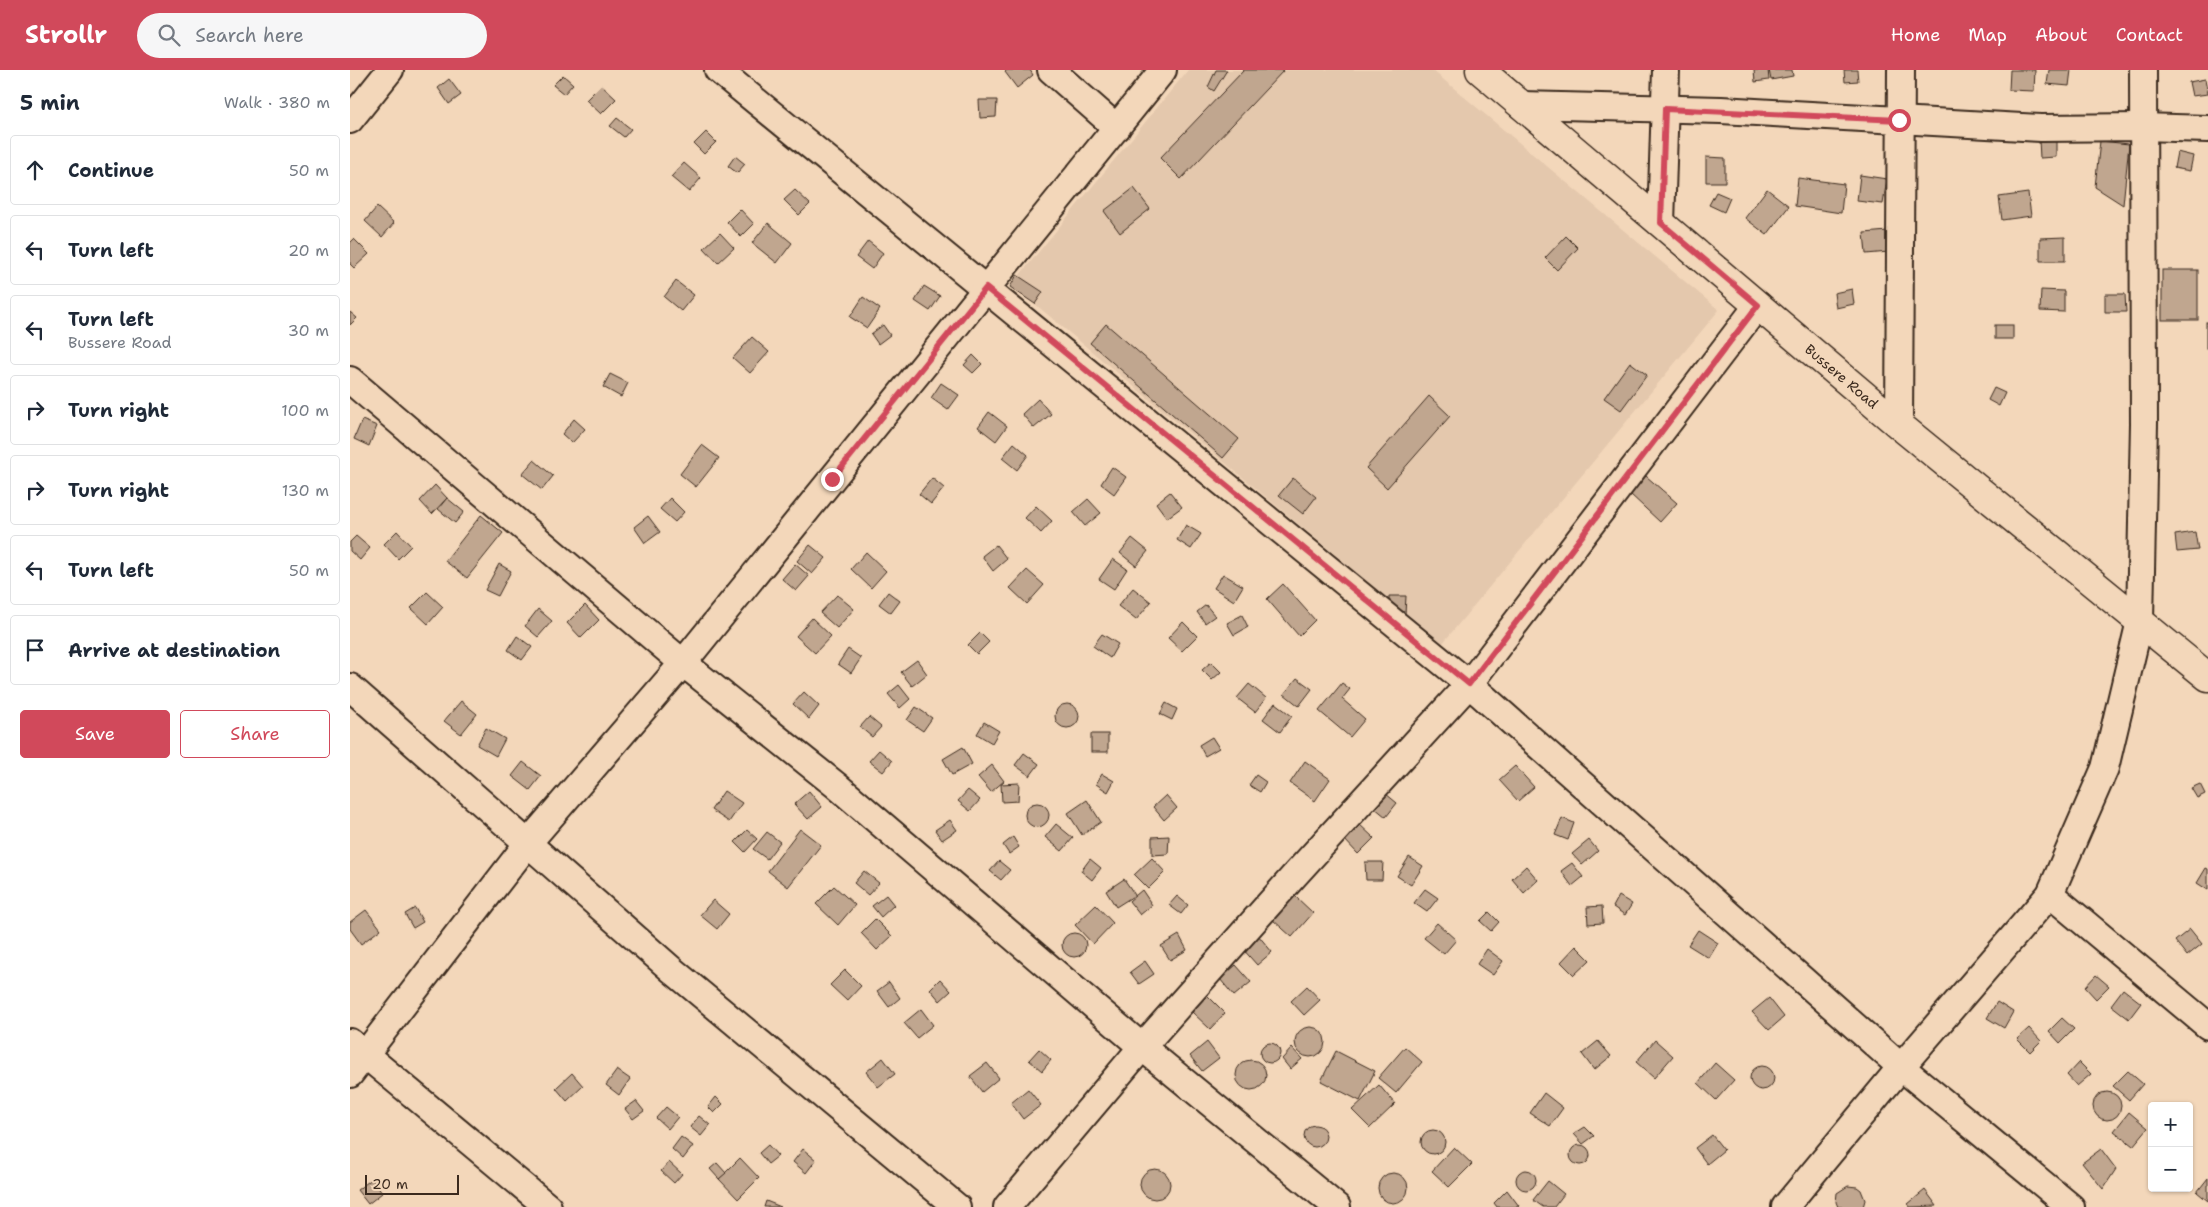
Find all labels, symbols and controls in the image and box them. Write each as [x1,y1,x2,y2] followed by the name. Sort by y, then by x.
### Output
[137,13,487,58] search box
[25,19,107,51] text: Strollr
[155,21,183,49] icon: search
[195,23,304,48] text: Search here
[1891,23,1940,47] text: Home
[1968,23,2007,47] text: Map
[2035,23,2088,47] text: About
[2116,23,2183,47] text: Contact
[20,89,80,117] text: 5 min
[224,92,330,113] text: Walk · 380 m
[1888,109,1911,132] route start
[21,156,49,184] icon: ahead
[68,158,154,183] text: Continue
[289,160,329,181] text: 50 m
[21,236,49,264] icon: left
[68,238,154,263] text: Turn left
[288,240,329,261] text: 20 m
[68,307,154,332] text: Turn left
[21,316,49,344] icon: left
[288,320,329,341] text: 30 m
[68,332,172,353] text: Bussere Road
[1801,340,1882,413] street label: Bussere Road
[21,396,49,424] icon: right
[68,398,169,423] text: Turn right
[281,400,329,421] text: 100 m
[821,468,844,491] route end
[21,476,49,504] icon: right
[68,478,169,503] text: Turn right
[282,480,329,501] text: 130 m
[21,556,49,584] icon: left
[68,558,154,583] text: Turn left
[289,560,329,581] text: 50 m
[21,636,49,664] icon: arrive
[68,638,280,663] text: Arrive at destination
[20,710,170,758] button: Save
[180,710,330,758] button: Share
[2148,1102,2193,1192] map controls
[2148,1102,2193,1147] button: +
[2148,1147,2193,1192] button: −
[365,1172,459,1195] scale bar
[372,1175,408,1193] text: 20 m

